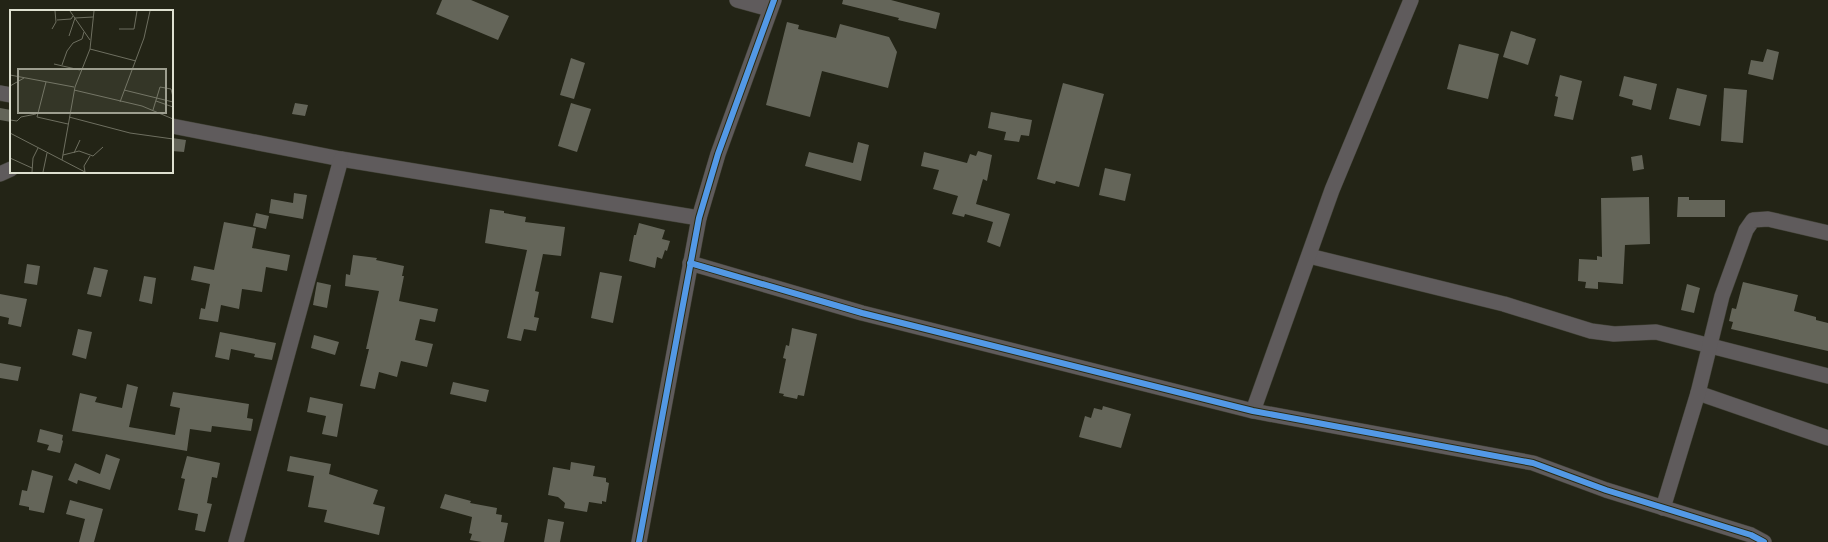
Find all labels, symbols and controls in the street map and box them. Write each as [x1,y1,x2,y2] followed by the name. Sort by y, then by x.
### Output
[10,10,173,173] inset map

